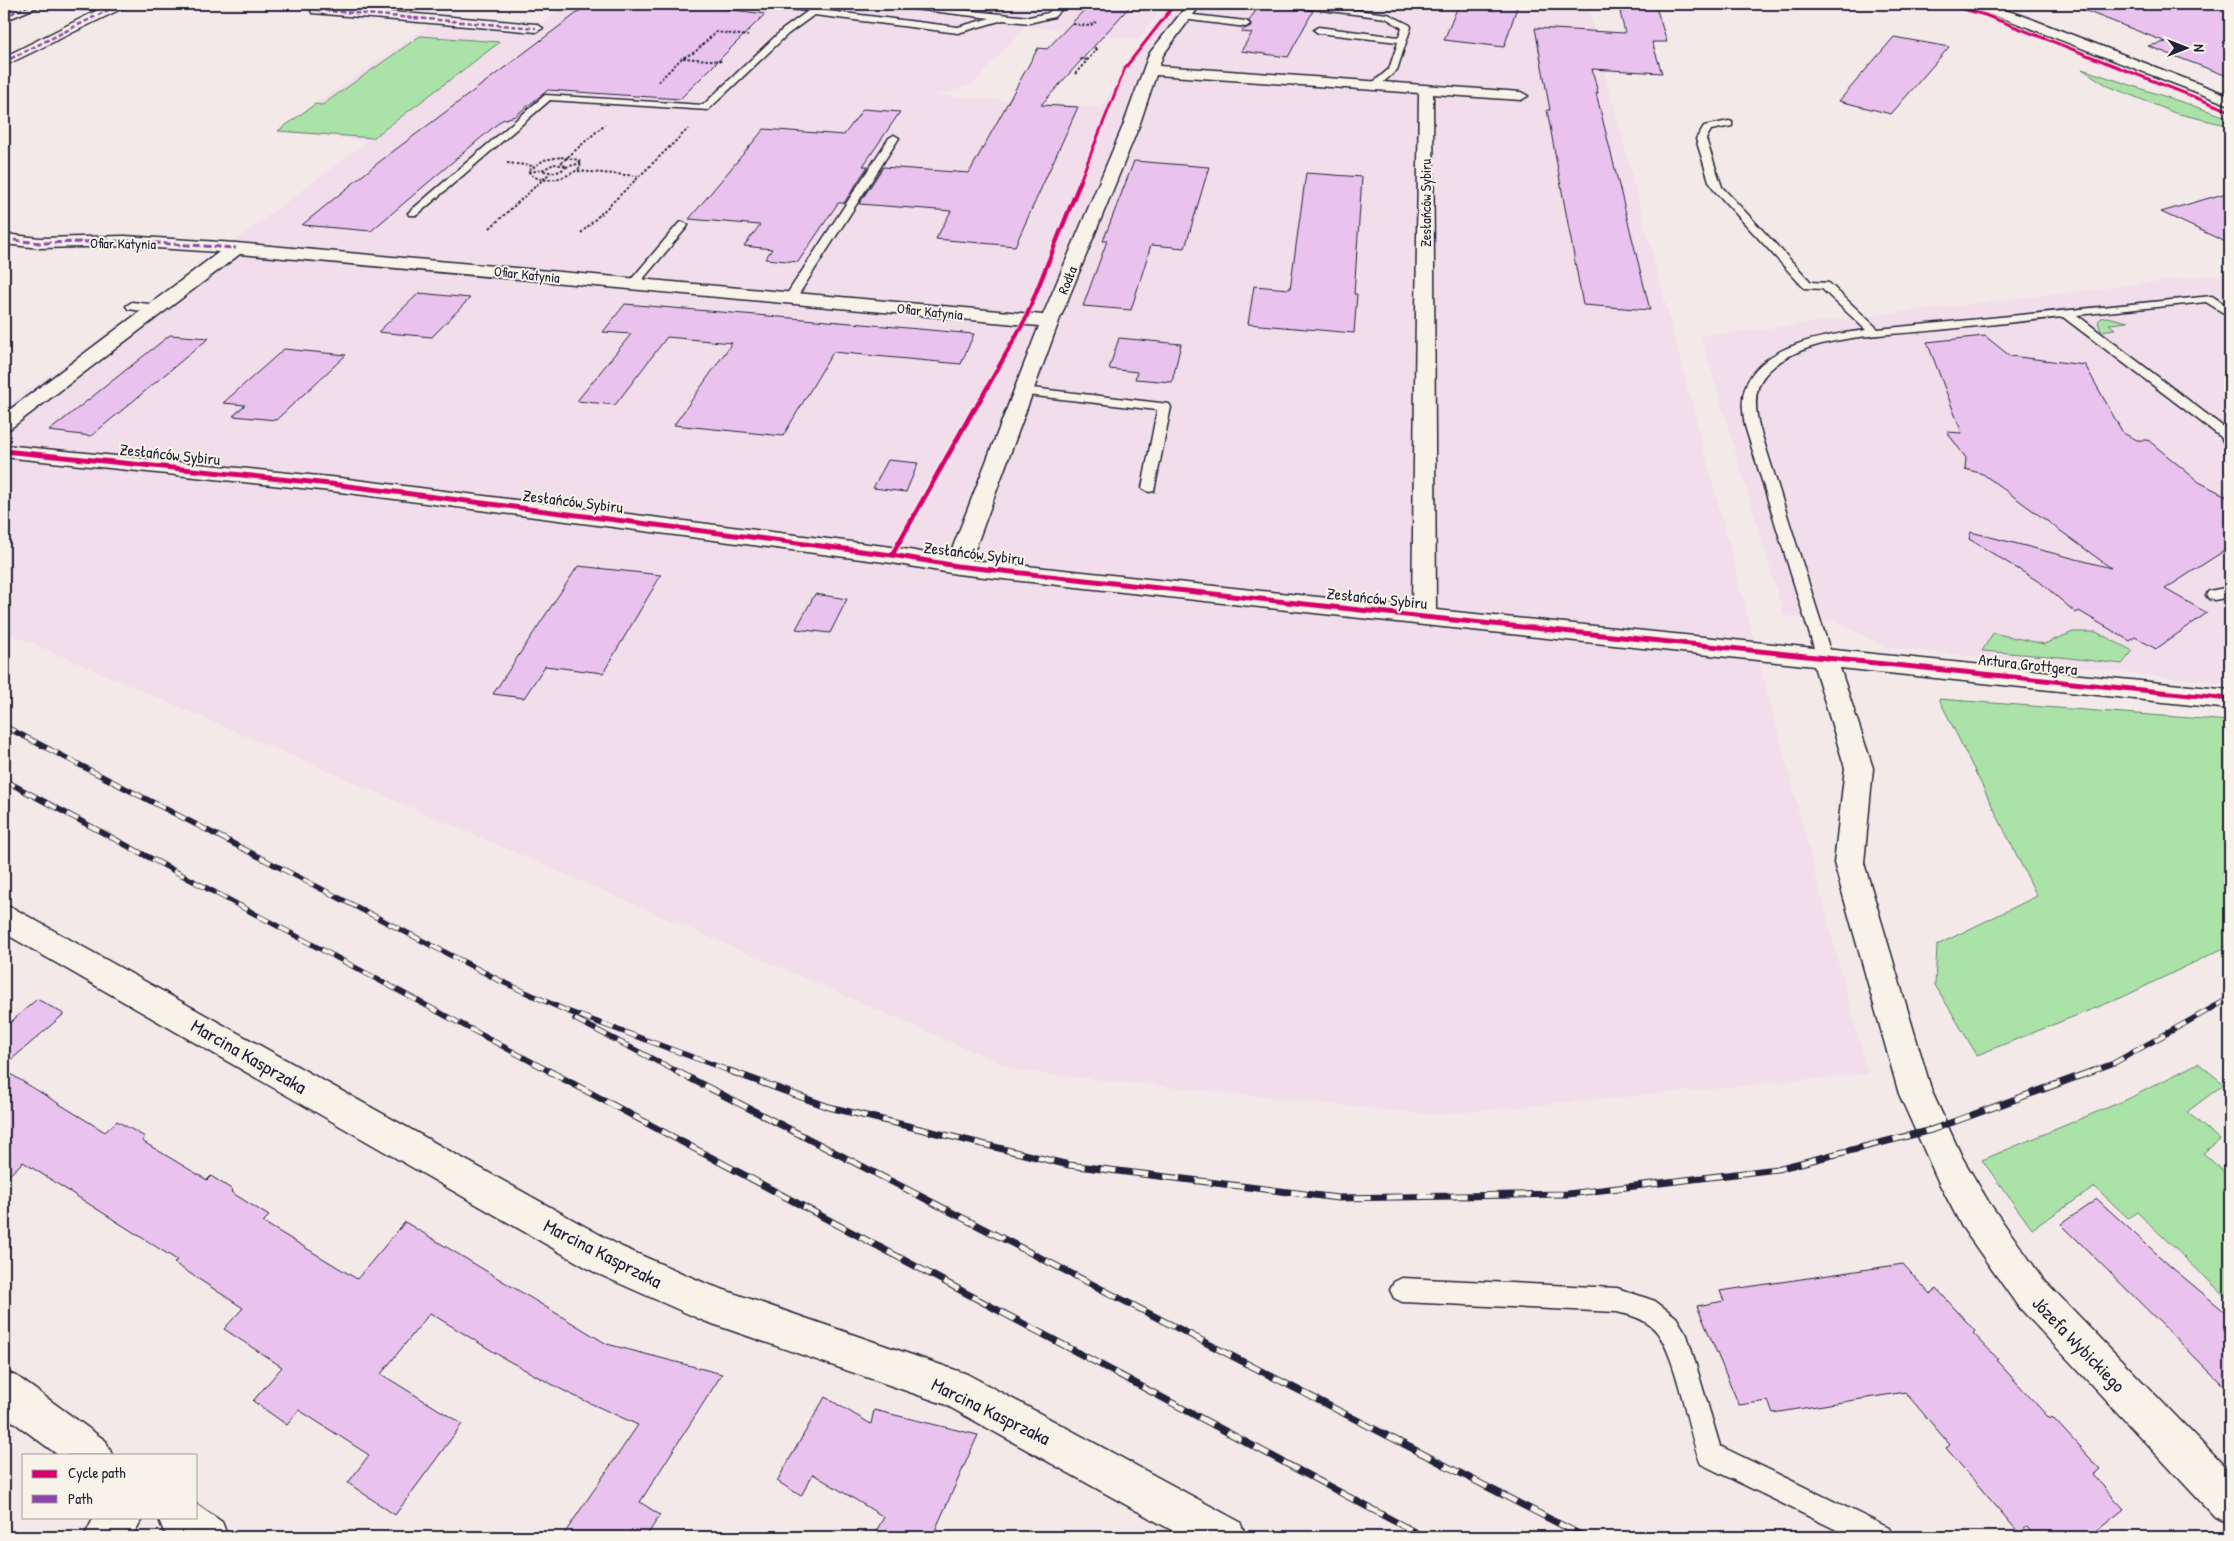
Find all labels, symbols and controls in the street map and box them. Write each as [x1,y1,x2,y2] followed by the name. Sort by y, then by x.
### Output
[2162,22,2212,72] north arrow
[2190,44,2209,52] text: N
[1416,158,1436,247] street label: Zesłańców Sybiru
[90,233,157,254] street label: Ofiar Katynia
[493,261,561,288] street label: Ofiar Katynia
[1053,263,1081,297] street label: Rodła
[896,298,964,325] street label: Ofiar Katynia
[119,438,222,470] street label: Zesłańców Sybiru
[522,484,625,518] street label: Zesłańców Sybiru
[923,536,1026,570] street label: Zesłańców Sybiru
[1326,582,1429,614] street label: Zesłańców Sybiru
[1978,648,2078,680] street label: Artura Grottgera
[187,1012,312,1100] street label: Marcina Kasprzaka
[540,1212,667,1294] street label: Marcina Kasprzaka
[2027,1290,2132,1398] street label: Józefa Wybickiego
[927,1371,1055,1451] street label: Marcina Kasprzaka
[22,1454,198,1518] legend
[68,1462,126,1483] text: Cycle path
[68,1488,93,1509] text: Path

